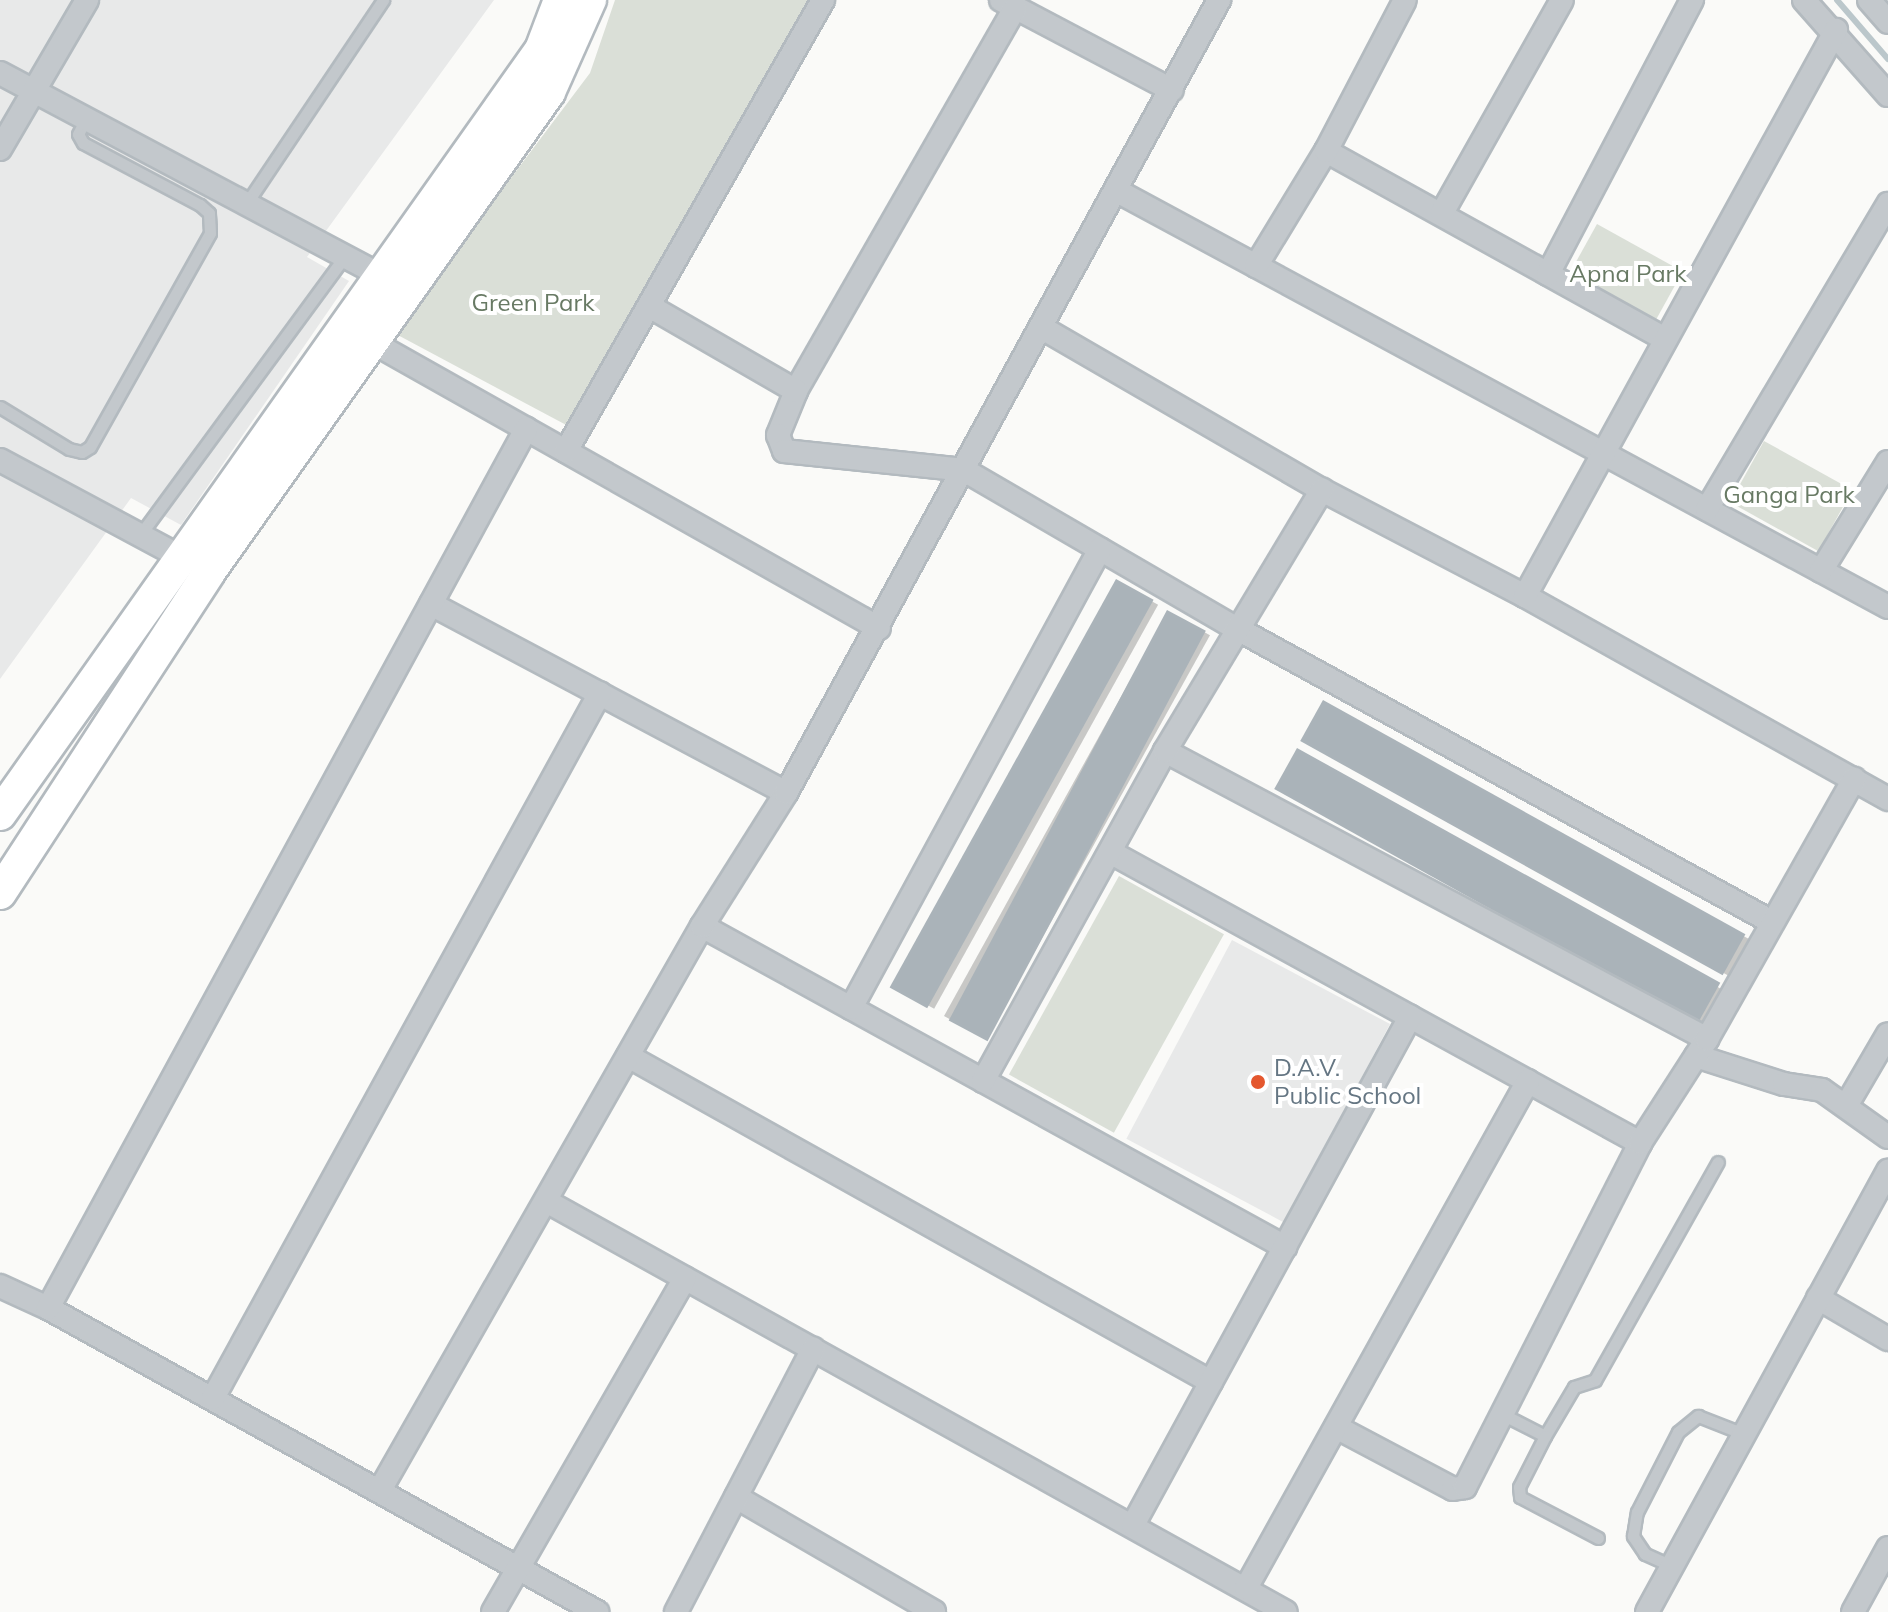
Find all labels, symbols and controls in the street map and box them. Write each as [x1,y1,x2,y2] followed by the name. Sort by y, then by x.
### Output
[1569,260,1687,288] park label: Apna Park
[471,289,595,317] park label: Green Park
[1723,481,1855,509] park label: Ganga Park
[1274,1054,1421,1110] place label: D.A.V. Public School
[1249,1073,1267,1091] marker: D.A.V. Public School

